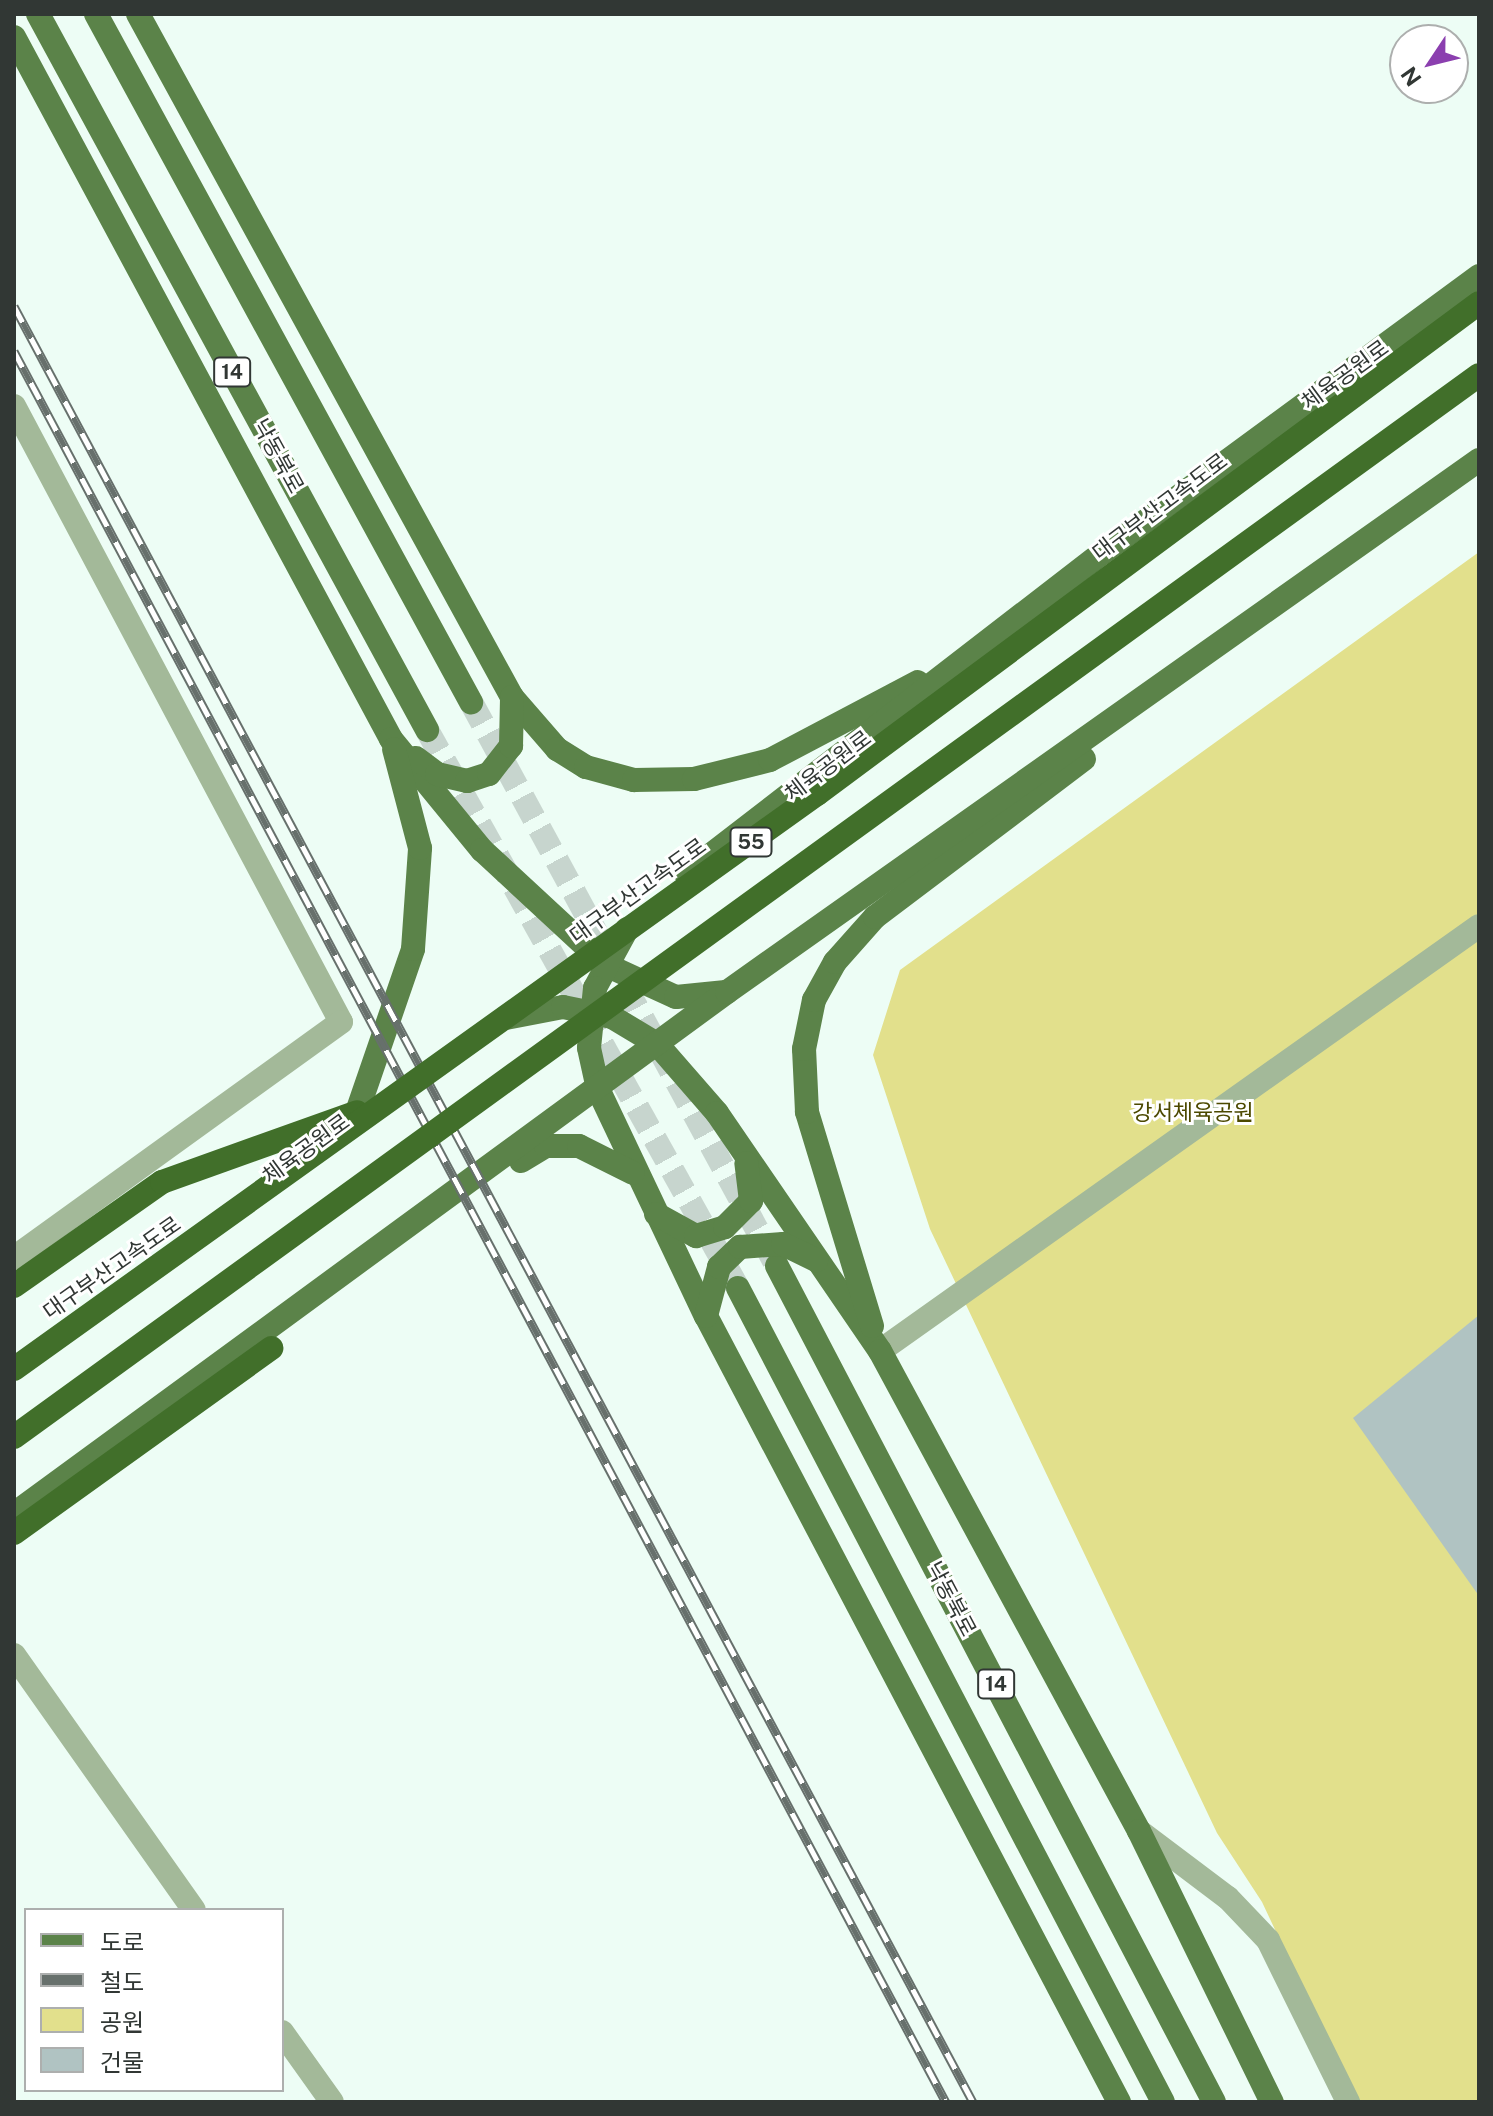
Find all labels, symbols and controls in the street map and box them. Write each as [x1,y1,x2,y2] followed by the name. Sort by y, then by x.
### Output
[1389,24,1469,104] north arrow
[1395,62,1427,91] text: N
[1296,335,1394,415] street label: 체육공원로
[212,356,252,388] road number: 14
[247,414,309,498] street label: 낙동북로
[1087,448,1233,566] street label: 대구부산고속도로
[780,725,876,807] street label: 체육공원로
[729,826,773,858] road number: 55
[565,833,711,949] street label: 대구부산고속도로
[1132,1100,1254,1126] park label: 강서체육공원
[257,1109,355,1189] street label: 체육공원로
[38,1211,186,1325] street label: 대구부산고속도로
[920,1557,982,1641] street label: 낙동북로
[976,1668,1016,1700] road number: 14
[24,1908,284,2092] legend
[100,1928,144,1956] text: 도로
[100,1968,144,1996] text: 철도
[100,2008,144,2036] text: 공원
[100,2048,144,2076] text: 건물

